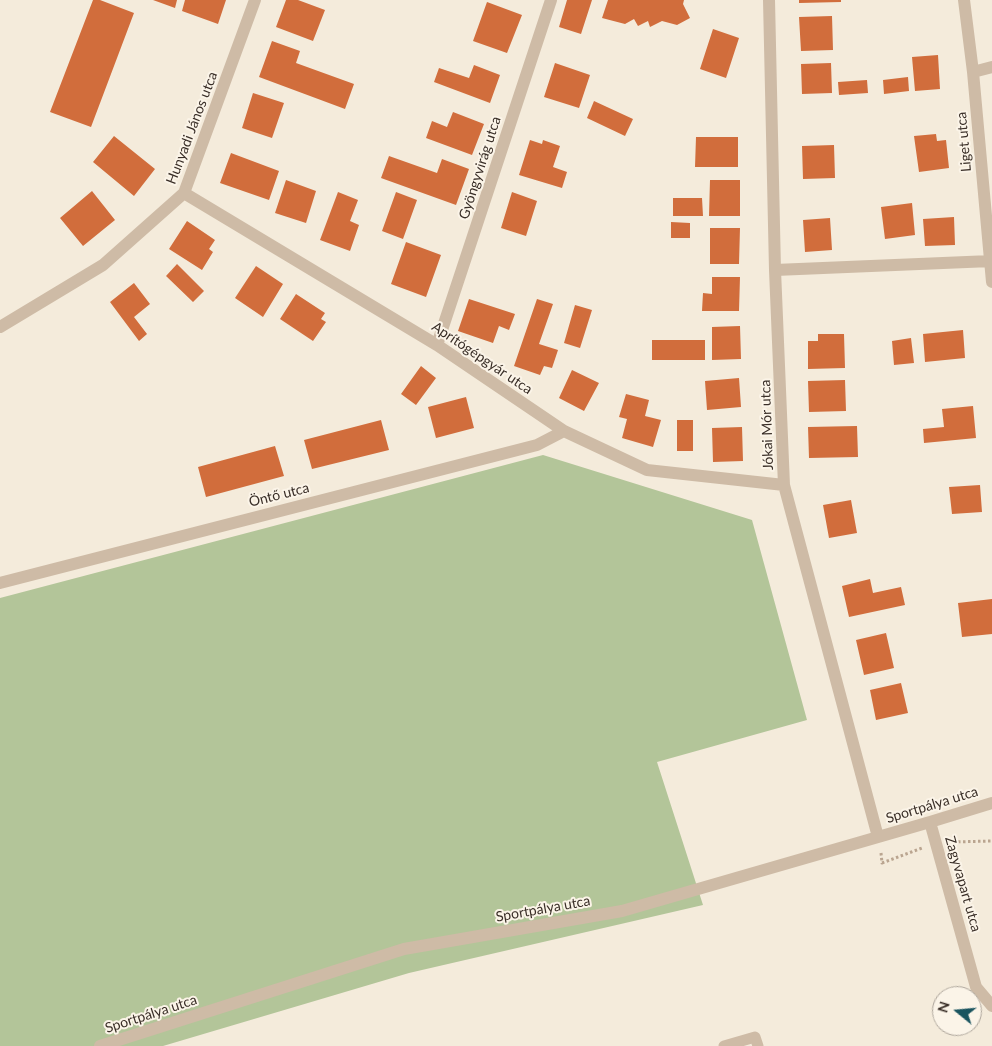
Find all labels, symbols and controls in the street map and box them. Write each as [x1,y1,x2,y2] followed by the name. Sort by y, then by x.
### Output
[163,69,221,187] street label: Hunyadi János utca
[953,111,975,173] street label: Liget utca
[455,114,505,222] street label: Gyöngyvirág utca
[429,318,535,398] street label: Aprítógépgyár utca
[757,380,777,470] street label: Jókai Mór utca
[247,479,311,511] street label: Öntő utca
[884,783,980,827] street label: Sportpálya utca
[941,834,985,934] street label: Zagyvapart utca
[495,892,591,926] street label: Sportpálya utca
[932,986,982,1036] north arrow
[103,991,199,1037] street label: Sportpálya utca
[933,999,953,1014] text: N

